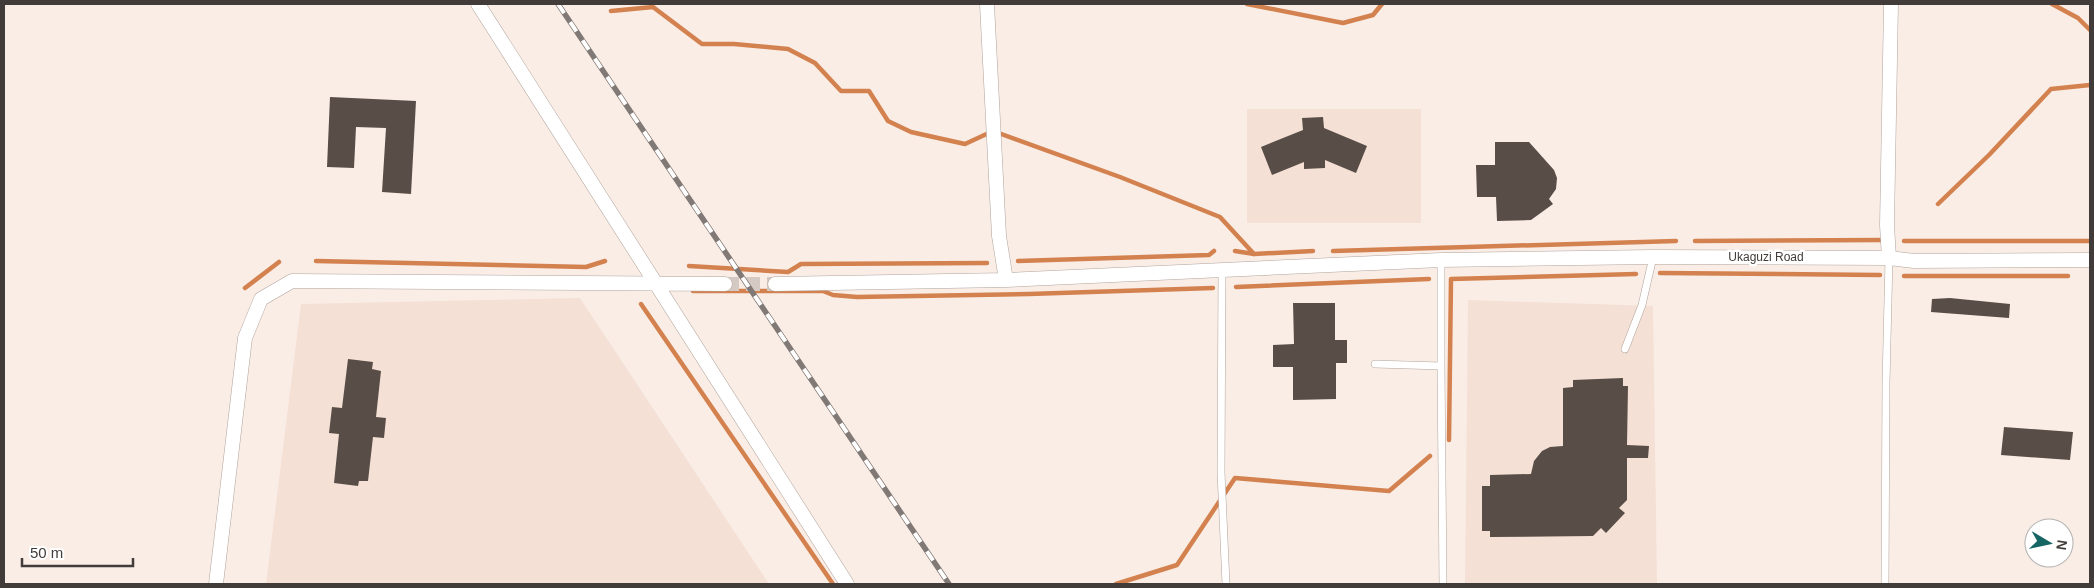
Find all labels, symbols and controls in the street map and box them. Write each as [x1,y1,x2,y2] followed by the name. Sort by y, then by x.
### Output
[1728,250,1804,264] street label: Ukaguzi Road
[2024,518,2074,568] north arrow
[22,536,134,568] scale bar
[2053,539,2071,551] text: N
[30,544,63,561] text: 50 m

